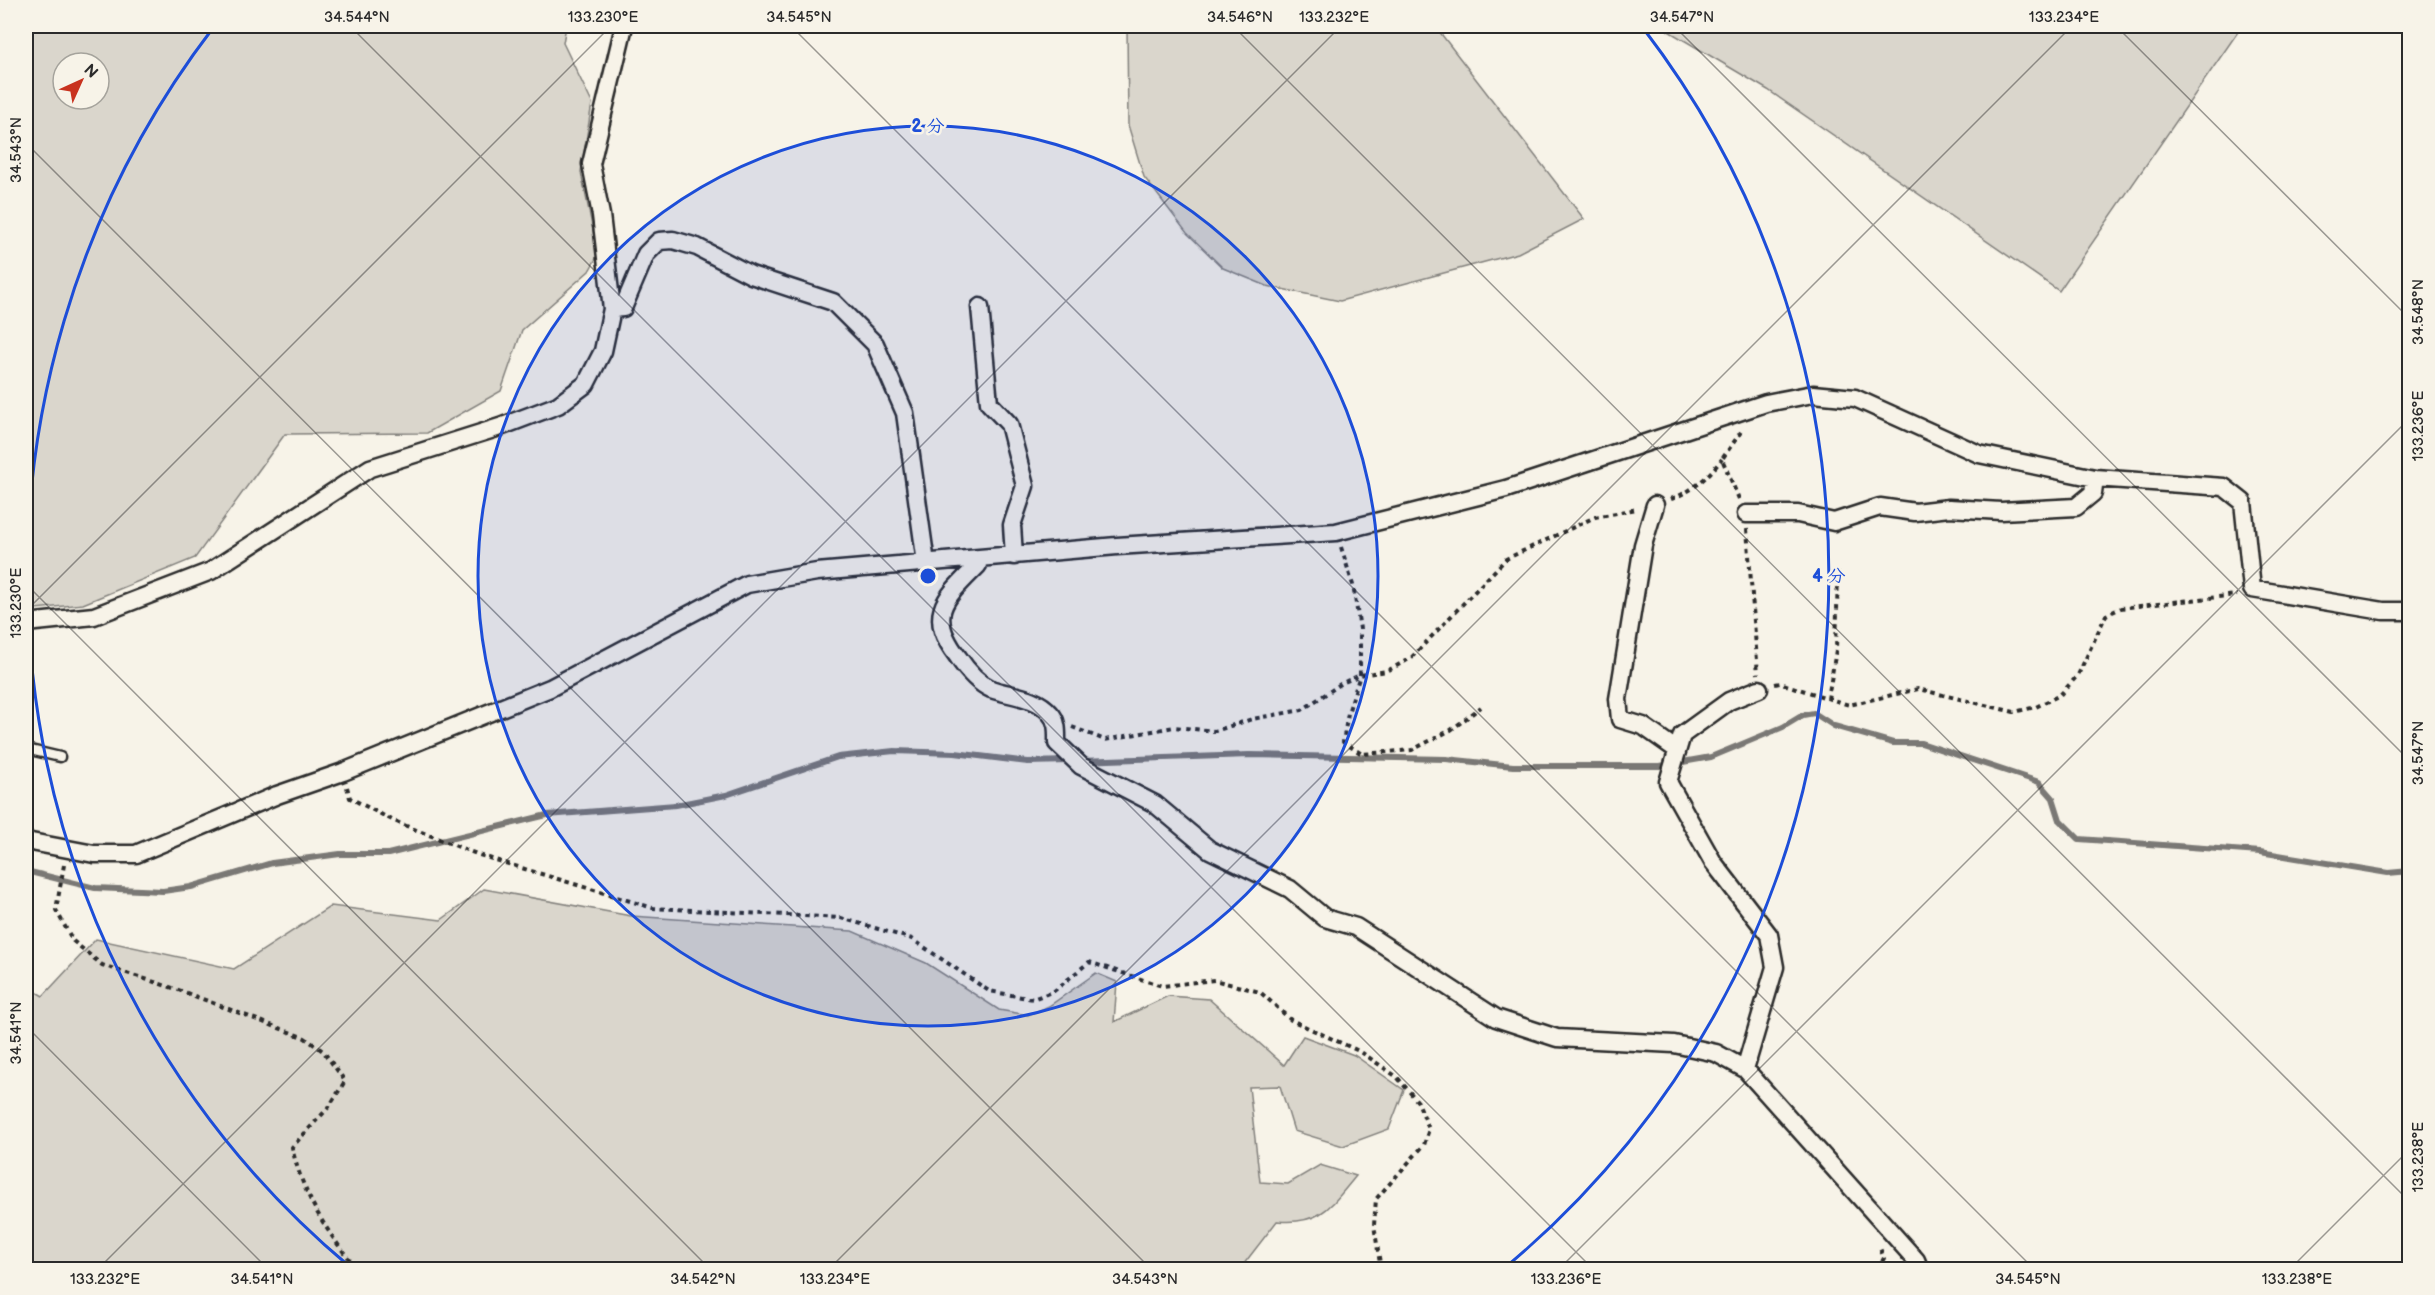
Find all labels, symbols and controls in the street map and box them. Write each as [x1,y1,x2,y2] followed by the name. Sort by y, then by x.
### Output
[324,8,390,27] text: 34.544°N
[568,8,638,27] text: 133.230°E
[766,8,832,27] text: 34.545°N
[1207,8,1273,27] text: 34.546°N
[1299,8,1369,27] text: 133.232°E
[1650,8,1714,27] text: 34.547°N
[2029,8,2099,27] text: 133.234°E
[51,51,111,111] north arrow
[80,60,102,82] text: N
[911,116,945,137] text: 2 分
[7,117,26,183] text: 34.543°N
[2409,279,2428,345] text: 34.548°N
[2409,391,2428,461] text: 133.236°E
[918,566,938,586] centre of rings
[1812,566,1846,587] text: 4 分
[7,568,26,638] text: 133.230°E
[2409,721,2428,785] text: 34.547°N
[7,1001,26,1065] text: 34.541°N
[2409,1122,2428,1192] text: 133.238°E
[70,1270,140,1289] text: 133.232°E
[230,1270,294,1289] text: 34.541°N
[670,1270,736,1289] text: 34.542°N
[800,1270,870,1289] text: 133.234°E
[1112,1270,1178,1289] text: 34.543°N
[1531,1270,1601,1289] text: 133.236°E
[1995,1270,2061,1289] text: 34.545°N
[2262,1270,2332,1289] text: 133.238°E

